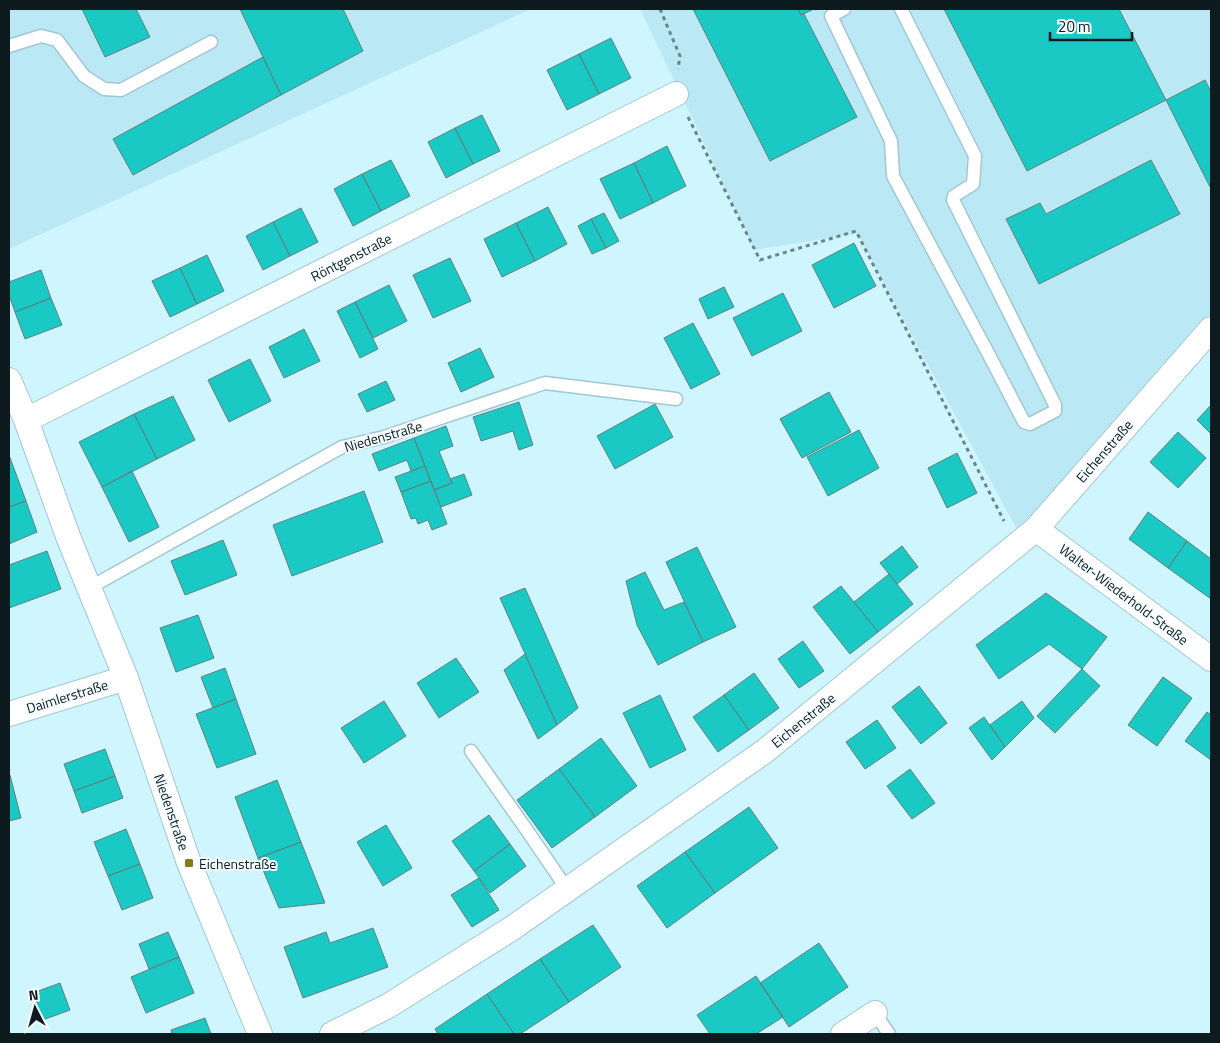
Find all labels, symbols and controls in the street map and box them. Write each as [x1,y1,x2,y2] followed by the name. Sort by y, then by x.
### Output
[1050,10,1132,42] scale bar
[1058,15,1091,38] text: 20 m
[307,228,395,286] street label: Röntgenstraße
[342,415,424,457] street label: Niedenstraße
[1071,415,1137,487] street label: Eichenstraße
[1055,538,1193,650] street label: Walter-Wiederhold-Straße
[24,674,110,718] street label: Daimlerstraße
[766,687,840,753] street label: Eichenstraße
[149,771,195,853] street label: Niedenstraße
[199,853,276,874] place label: Eichenstraße
[183,857,195,869] marker: Eichenstraße
[10,983,60,1033] north arrow
[28,984,40,1006] text: N

